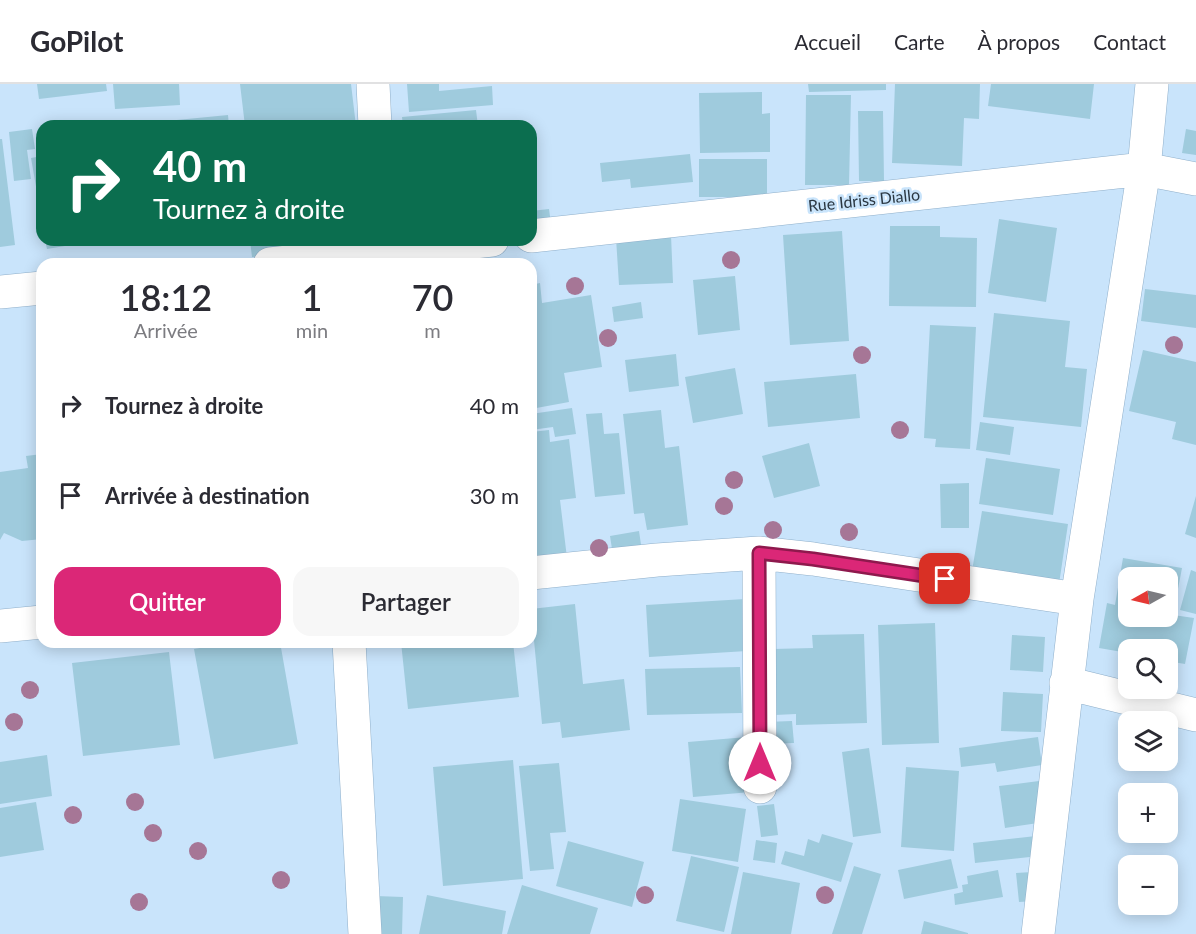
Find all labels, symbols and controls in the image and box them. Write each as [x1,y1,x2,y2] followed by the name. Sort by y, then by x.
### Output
[30,24,123,58] text: GoPilot
[794,29,861,54] text: Accueil
[894,29,945,54] text: Carte
[978,29,1060,54] text: À propos
[1093,29,1166,54] text: Contact
[153,141,247,191] text: 40 m
[54,144,132,222] icon: right
[807,184,921,215] street label: Rue Idriss Diallo
[153,192,345,225] text: Tournez à droite
[120,275,212,319] text: 18:12
[302,275,322,319] text: 1
[412,275,453,319] text: 70
[134,318,198,342] text: Arrivée
[296,318,328,342] text: min
[424,318,441,342] text: m
[54,389,87,422] icon: right
[105,392,263,419] text: Tournez à droite
[470,392,519,419] text: 40 m
[54,479,87,512] icon: arrive
[105,482,310,509] text: Arrivée à destination
[470,482,519,509] text: 30 m
[919,553,970,604] pin
[928,562,961,595] icon: arrive
[54,567,281,636] button: Quitter
[293,567,519,636] button: Partager
[1118,567,1178,627] north arrow
[1118,567,1178,915] map controls
[1118,639,1178,699] button: search
[1118,711,1178,771] button: layers
[728,731,792,795] position arrow
[1118,783,1178,843] button: +
[1118,855,1178,915] button: −

